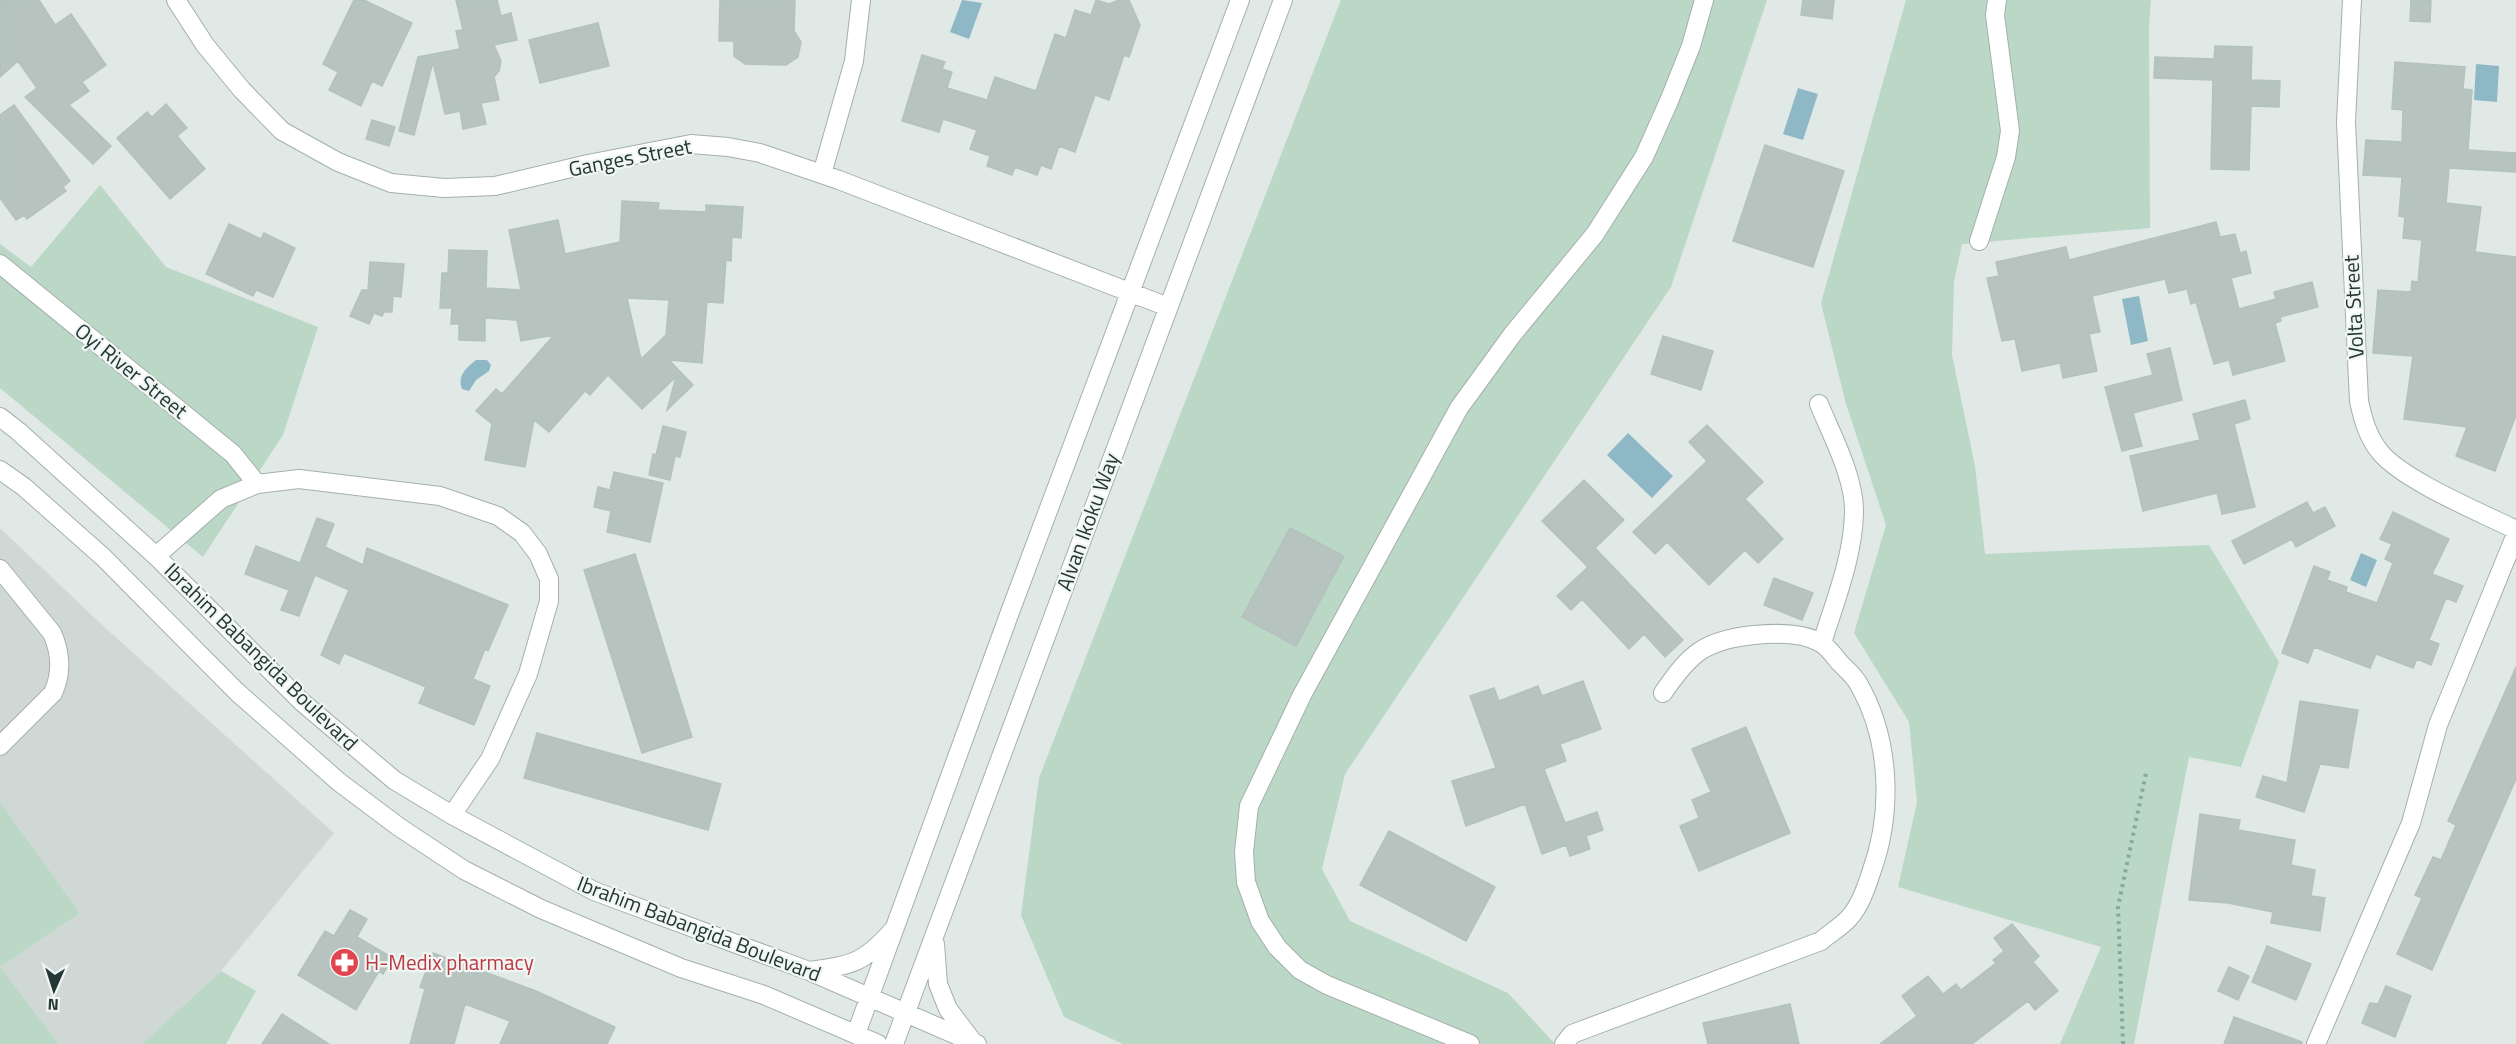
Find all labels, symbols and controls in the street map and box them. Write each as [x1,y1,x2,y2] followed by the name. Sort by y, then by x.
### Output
[566,129,695,185] street label: Ganges Street
[2334,254,2372,360] street label: Volta Street
[68,315,196,426] street label: Oyi River Street
[1047,448,1127,595] street label: Alvan Ikoku Way
[157,555,366,758] street label: Ibrahim Babangida Boulevard
[573,867,826,989] street label: Ibrahim Babangida Boulevard
[365,946,534,978] place label: H-Medix pharmacy
[328,947,360,979] pharmacy icon: H-Medix pharmacy
[24,960,84,1020] north arrow
[47,993,59,1017] text: N

